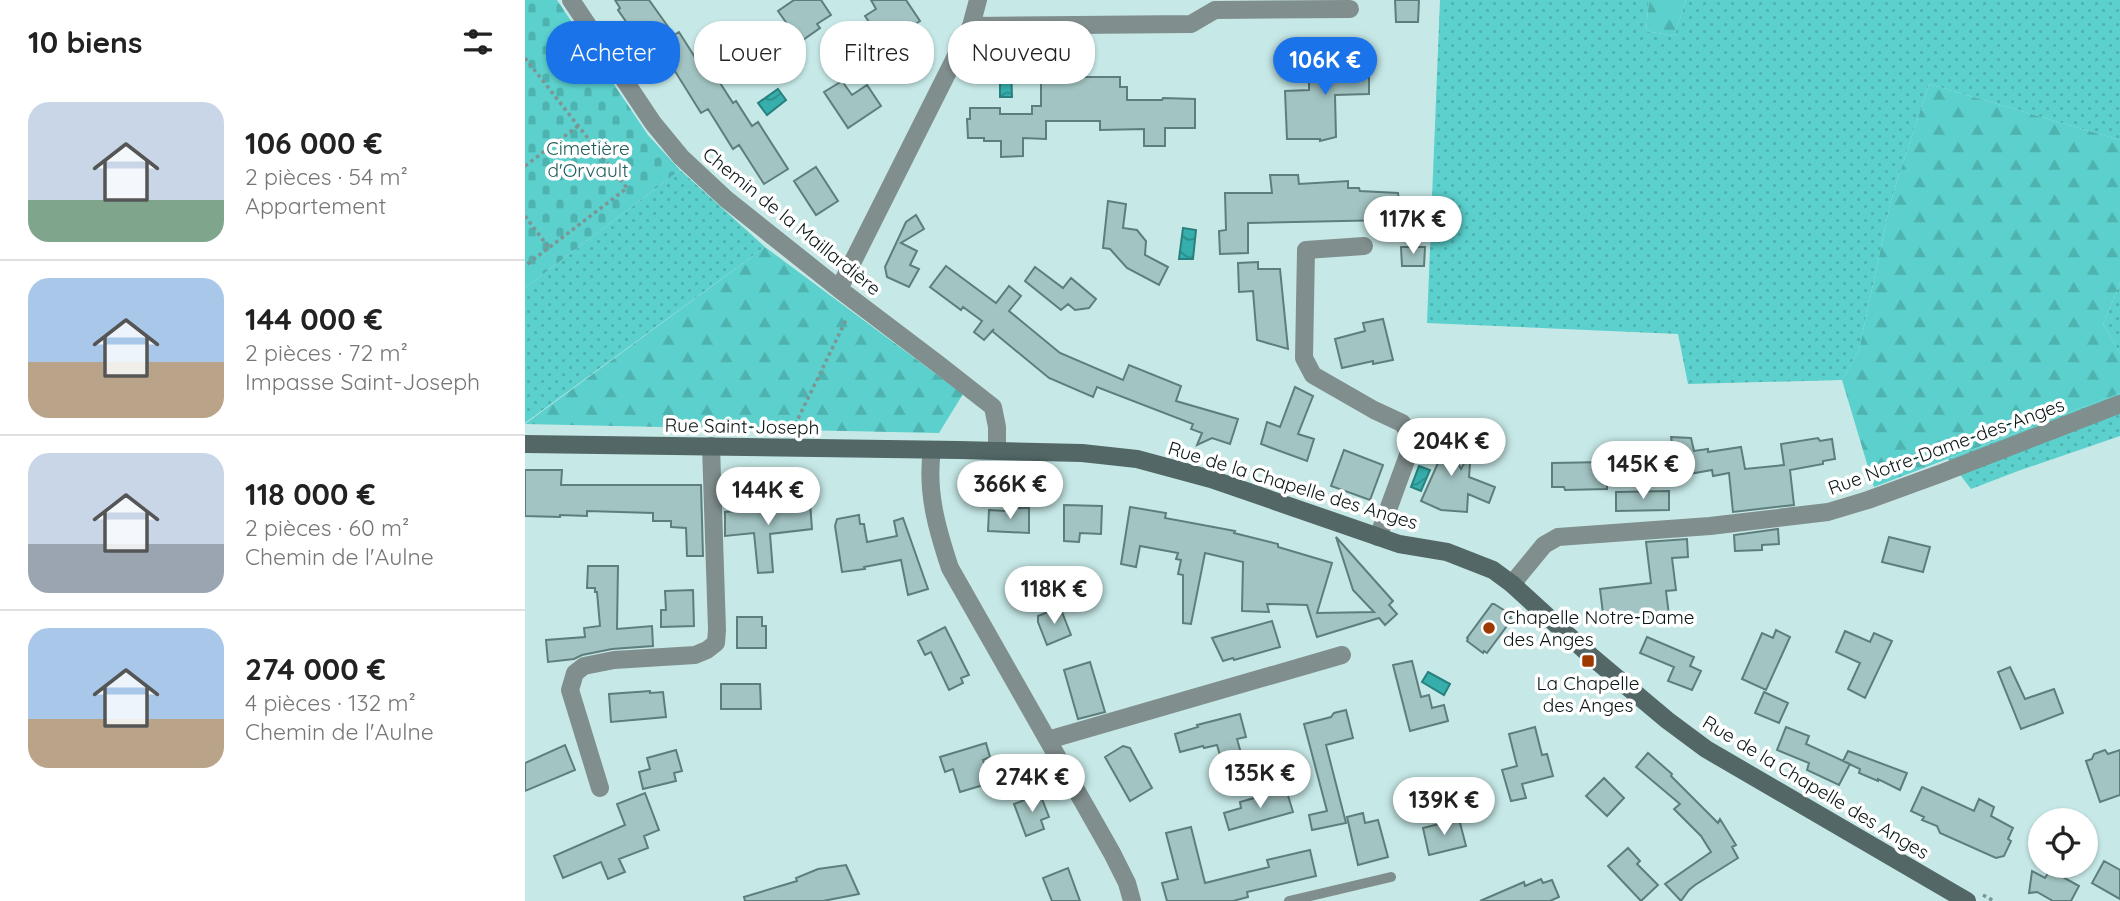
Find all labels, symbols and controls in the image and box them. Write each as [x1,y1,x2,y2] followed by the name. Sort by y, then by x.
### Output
[546,21,680,84] chip: Acheter
[694,21,806,84] chip: Louer
[820,21,934,84] chip: Filtres
[948,21,1095,84] chip: Nouveau
[28,23,142,61] text: 10 biens
[459,23,497,61] icon: filters
[1268,38,1382,97] pin: 106K €
[1289,45,1361,74] text: 106K €
[245,124,383,162] text: 106 000 €
[84,130,168,214] icon: home
[546,136,630,182] park label: Cimetière d'Orvault
[698,142,886,300] street label: Chemin de la Maillardière
[245,162,408,191] text: 2 pièces · 54 m²
[245,191,386,220] text: Appartement
[1356,196,1470,256] pin: 117K €
[1380,204,1446,233] text: 117K €
[245,300,383,338] text: 144 000 €
[84,306,168,390] icon: home
[245,338,408,367] text: 2 pièces · 72 m²
[245,367,480,396] text: Impasse Saint-Joseph
[1825,392,2067,500] street label: Rue Notre-Dame-des-Anges
[664,413,820,439] street label: Rue Saint-Joseph
[1394,419,1508,478] pin: 204K €
[1413,426,1489,455] text: 204K €
[1165,436,1421,535] street label: Rue de la Chapelle des Anges
[1586,442,1700,501] pin: 145K €
[1607,449,1679,478] text: 145K €
[953,462,1067,521] pin: 366K €
[711,468,825,527] pin: 144K €
[973,469,1047,498] text: 366K €
[245,475,376,513] text: 118 000 €
[732,475,804,504] text: 144K €
[84,481,168,565] icon: home
[245,513,409,542] text: 2 pièces · 60 m²
[245,542,434,571] text: Chemin de l'Aulne
[997,566,1111,626] pin: 118K €
[1021,574,1087,603] text: 118K €
[1503,605,1694,651] place label: Chapelle Notre-Dame des Anges
[1481,620,1497,636] marker: Chapelle Notre-Dame des Anges
[245,650,386,688] text: 274 000 €
[1580,653,1596,669] marker: La Chapelle des Anges
[84,656,168,740] icon: home
[1536,671,1640,717] place label: La Chapelle des Anges
[245,688,416,717] text: 4 pièces · 132 m²
[1698,710,1934,864] street label: Rue de la Chapelle des Anges
[245,717,434,746] text: Chemin de l'Aulne
[1203,750,1317,810] pin: 135K €
[975,754,1089,814] pin: 274K €
[1225,758,1295,787] text: 135K €
[995,762,1069,791] text: 274K €
[1387,778,1501,837] pin: 139K €
[1409,785,1479,814] text: 139K €
[2028,808,2098,878] map controls
[2028,808,2098,878] button: locate

